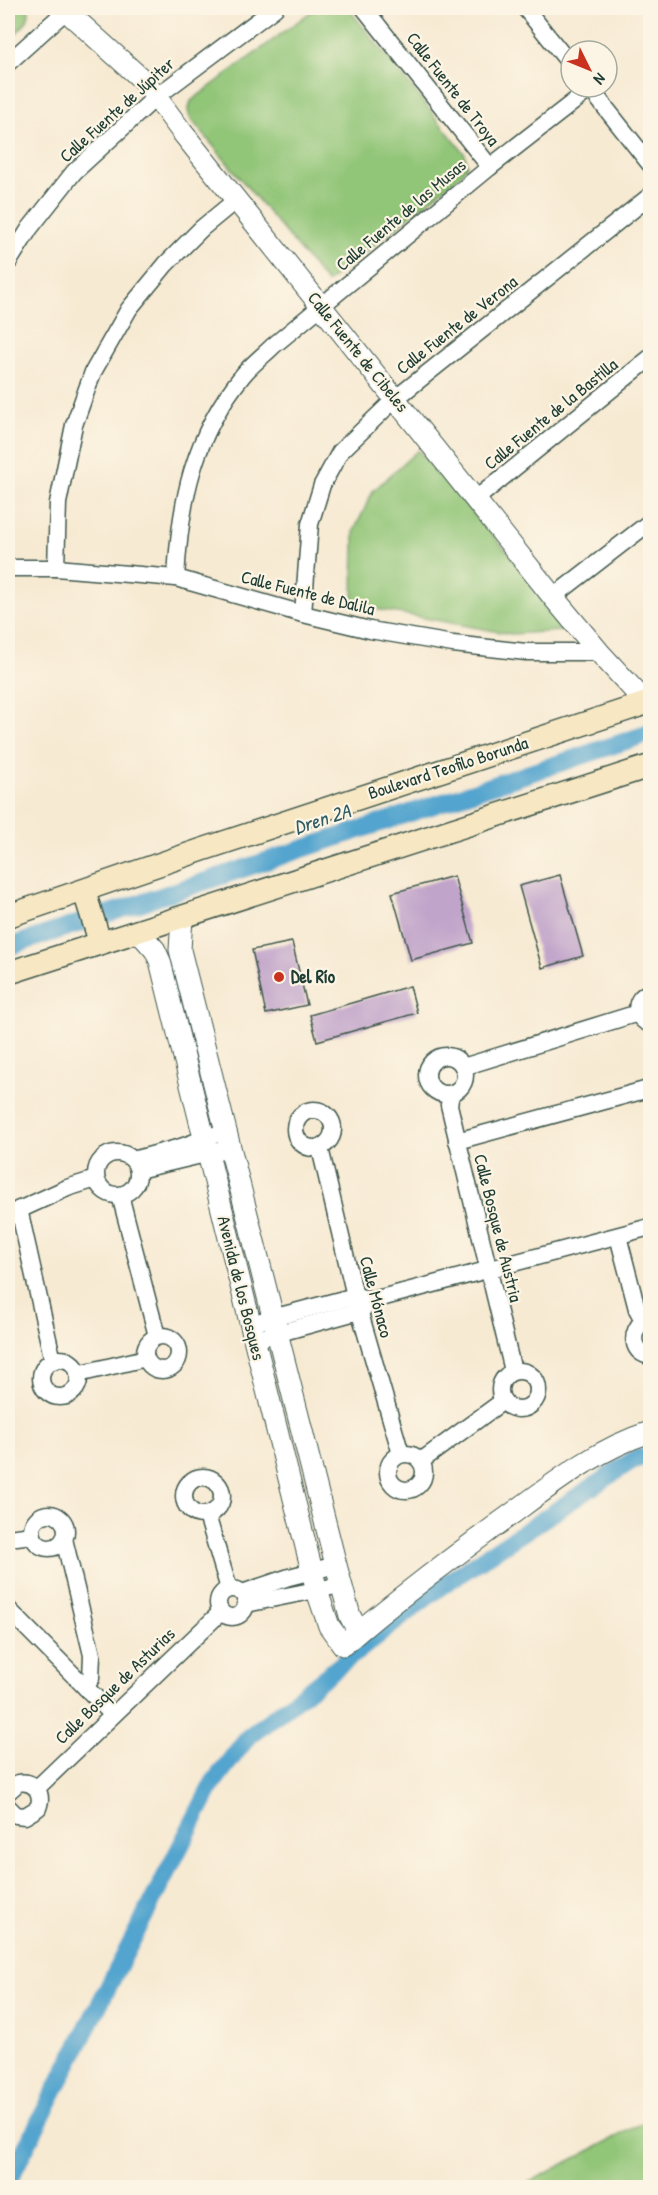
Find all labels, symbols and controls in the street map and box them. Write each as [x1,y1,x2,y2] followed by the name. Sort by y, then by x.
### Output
[401,26,506,151] street label: Calle Fuente de Troya
[559,39,619,99] north arrow
[54,51,180,168] street label: Calle Fuente de Júpiter
[589,69,611,90] text: N
[330,153,471,277] street label: Calle Fuente de las Musas
[391,269,523,380] street label: Calle Fuente de Verona
[302,286,415,417] street label: Calle Fuente de Cibeles
[479,352,623,475] street label: Calle Fuente de la Bastilla
[238,564,378,621] street label: Calle Fuente de Dalila
[365,730,531,805] street label: Boulevard Teofilo Borunda
[290,796,355,840] water label: Dren 2A
[291,964,336,989] place label: Del Río
[272,970,286,984] marker: Del Río
[468,1151,529,1304] street label: Calle Bosque de Austria
[211,1213,272,1363] street label: Avenida de los Bosques
[354,1253,399,1340] street label: Calle Mónaco
[49,1622,180,1750] street label: Calle Bosque de Asturias

